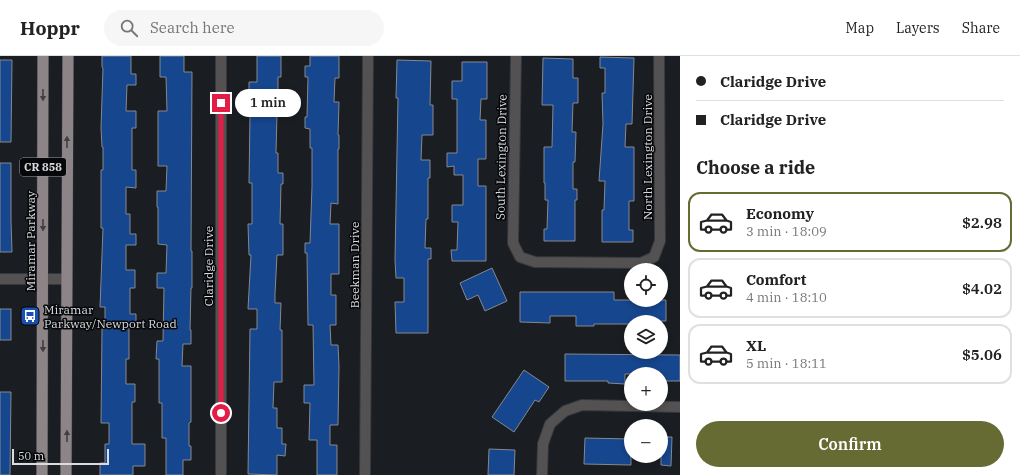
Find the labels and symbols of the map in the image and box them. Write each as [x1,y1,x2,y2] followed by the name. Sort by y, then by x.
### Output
[40,89,46,102] one-way arrow
[235,89,301,117] callout: 1 min
[212,94,230,112] route end
[492,94,510,220] street label: South Lexington Drive
[640,94,655,220] street label: North Lexington Drive
[64,135,70,148] one-way arrow
[20,158,66,176] road number: CR 858
[23,190,38,291] street label: Miramar Parkway
[40,219,46,232] one-way arrow
[347,222,362,308] street label: Beekman Drive
[201,226,216,306] street label: Claridge Drive
[44,302,177,331] place label: Miramar Parkway/Newport Road
[19,305,41,327] bus stop icon: Miramar Parkway/Newport Road
[40,340,46,353] one-way arrow
[212,404,230,422] route start
[64,429,70,442] one-way arrow
[12,447,109,466] scale bar

